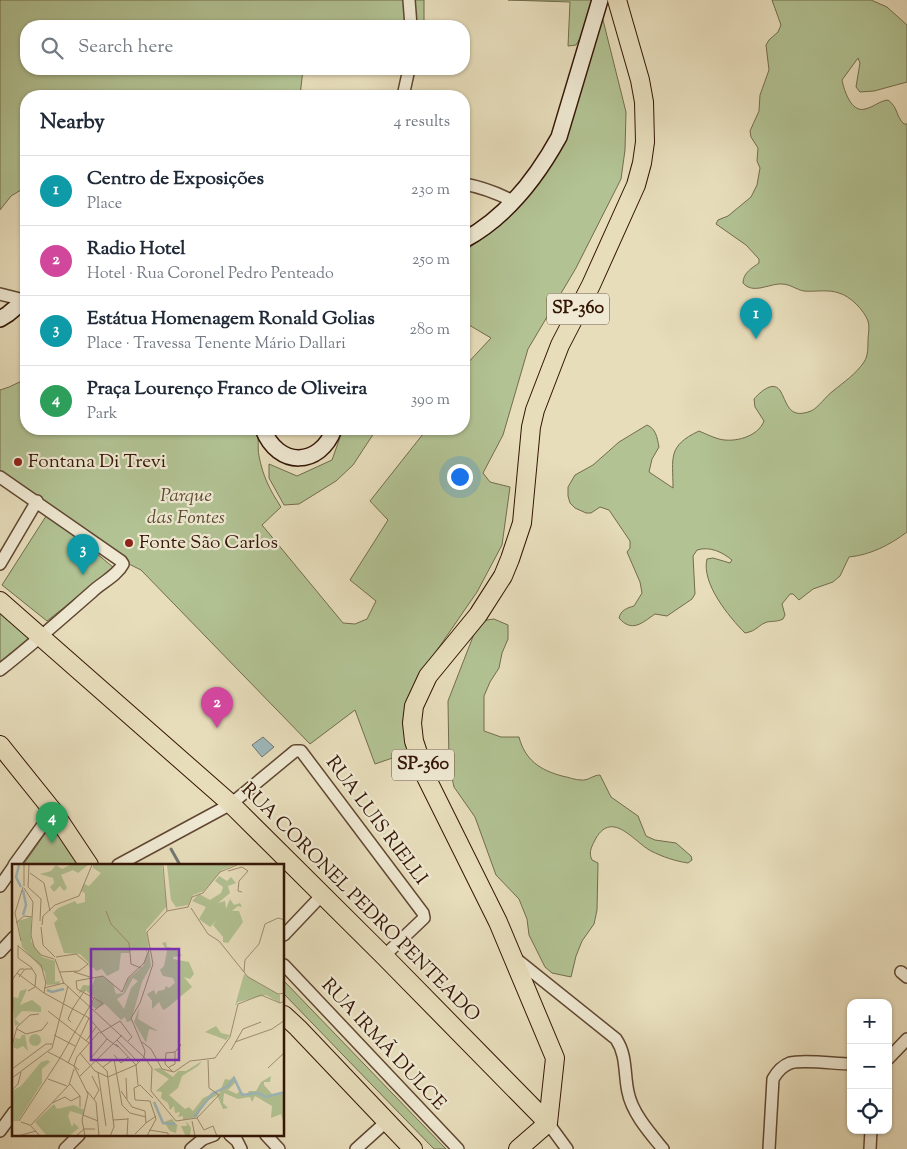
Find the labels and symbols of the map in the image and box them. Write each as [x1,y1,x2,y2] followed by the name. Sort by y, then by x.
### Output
[547,294,609,324] road number: SP-360
[740,298,772,339] pin: 1
[28,449,166,476] place label: Fontana Di Trevi
[12,456,24,468] marker: Fontana Di Trevi
[447,464,473,490] your location
[147,483,225,532] park label: Parque das Fontes
[139,530,278,557] place label: Fonte São Carlos
[67,534,99,575] pin: 3
[123,537,135,549] marker: Fonte São Carlos
[201,687,233,728] pin: 2
[392,750,454,780] road number: SP-360
[319,751,433,891] street label: RUA LUIS RIELLI
[234,777,486,1029] street label: RUA CORONEL PEDRO PENTEADO
[36,802,68,843] pin: 4
[12,864,285,1136] inset map
[314,973,452,1117] street label: RUA IRMÃ DULCE

